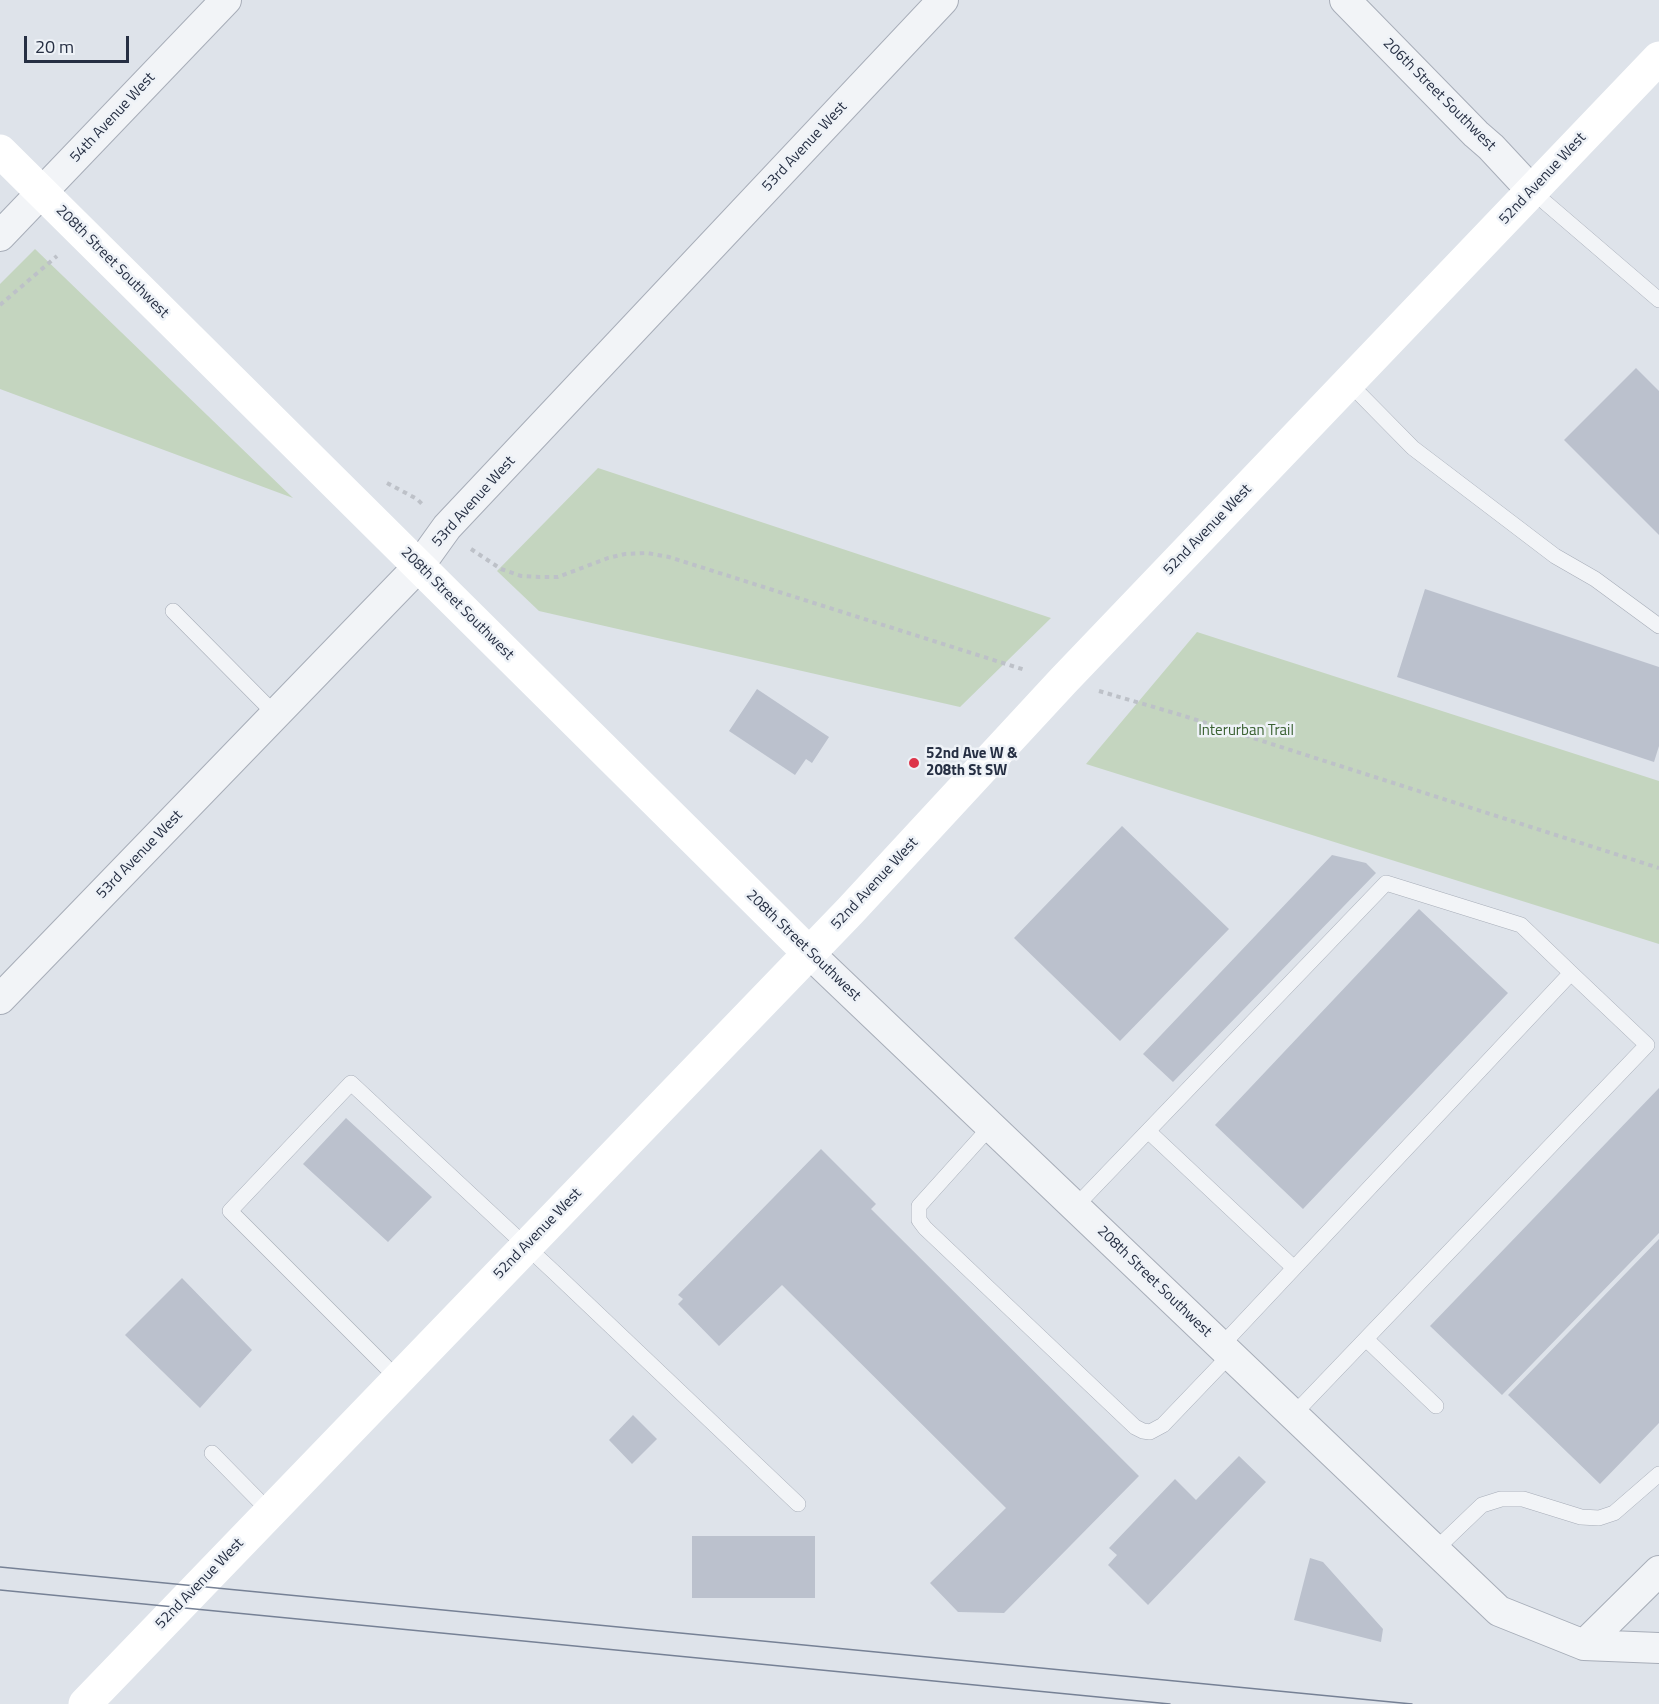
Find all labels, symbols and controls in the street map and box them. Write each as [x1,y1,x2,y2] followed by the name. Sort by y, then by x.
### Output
[27,24,132,62] scale bar
[35,33,74,60] text: 20 m
[1379,35,1499,155] street label: 206th Street Southwest
[67,69,159,167] street label: 54th Avenue West
[759,98,851,196] street label: 53rd Avenue West
[1496,129,1590,229] street label: 52nd Avenue West
[52,202,172,322] street label: 208th Street Southwest
[428,453,520,551] street label: 53rd Avenue West
[1160,481,1256,579] street label: 52nd Avenue West
[397,544,517,664] street label: 208th Street Southwest
[1198,722,1294,740] park label: Interurban Trail
[926,745,1018,780] place label: 52nd Ave W & 208th St SW
[907,756,921,770] marker: 52nd Ave W & 208th St SW
[93,807,187,903] street label: 53rd Avenue West
[828,834,922,934] street label: 52nd Avenue West
[742,887,864,1005] street label: 208th Street Southwest
[490,1185,586,1283] street label: 52nd Avenue West
[1093,1223,1215,1341] street label: 208th Street Southwest
[152,1535,248,1633] street label: 52nd Avenue West

